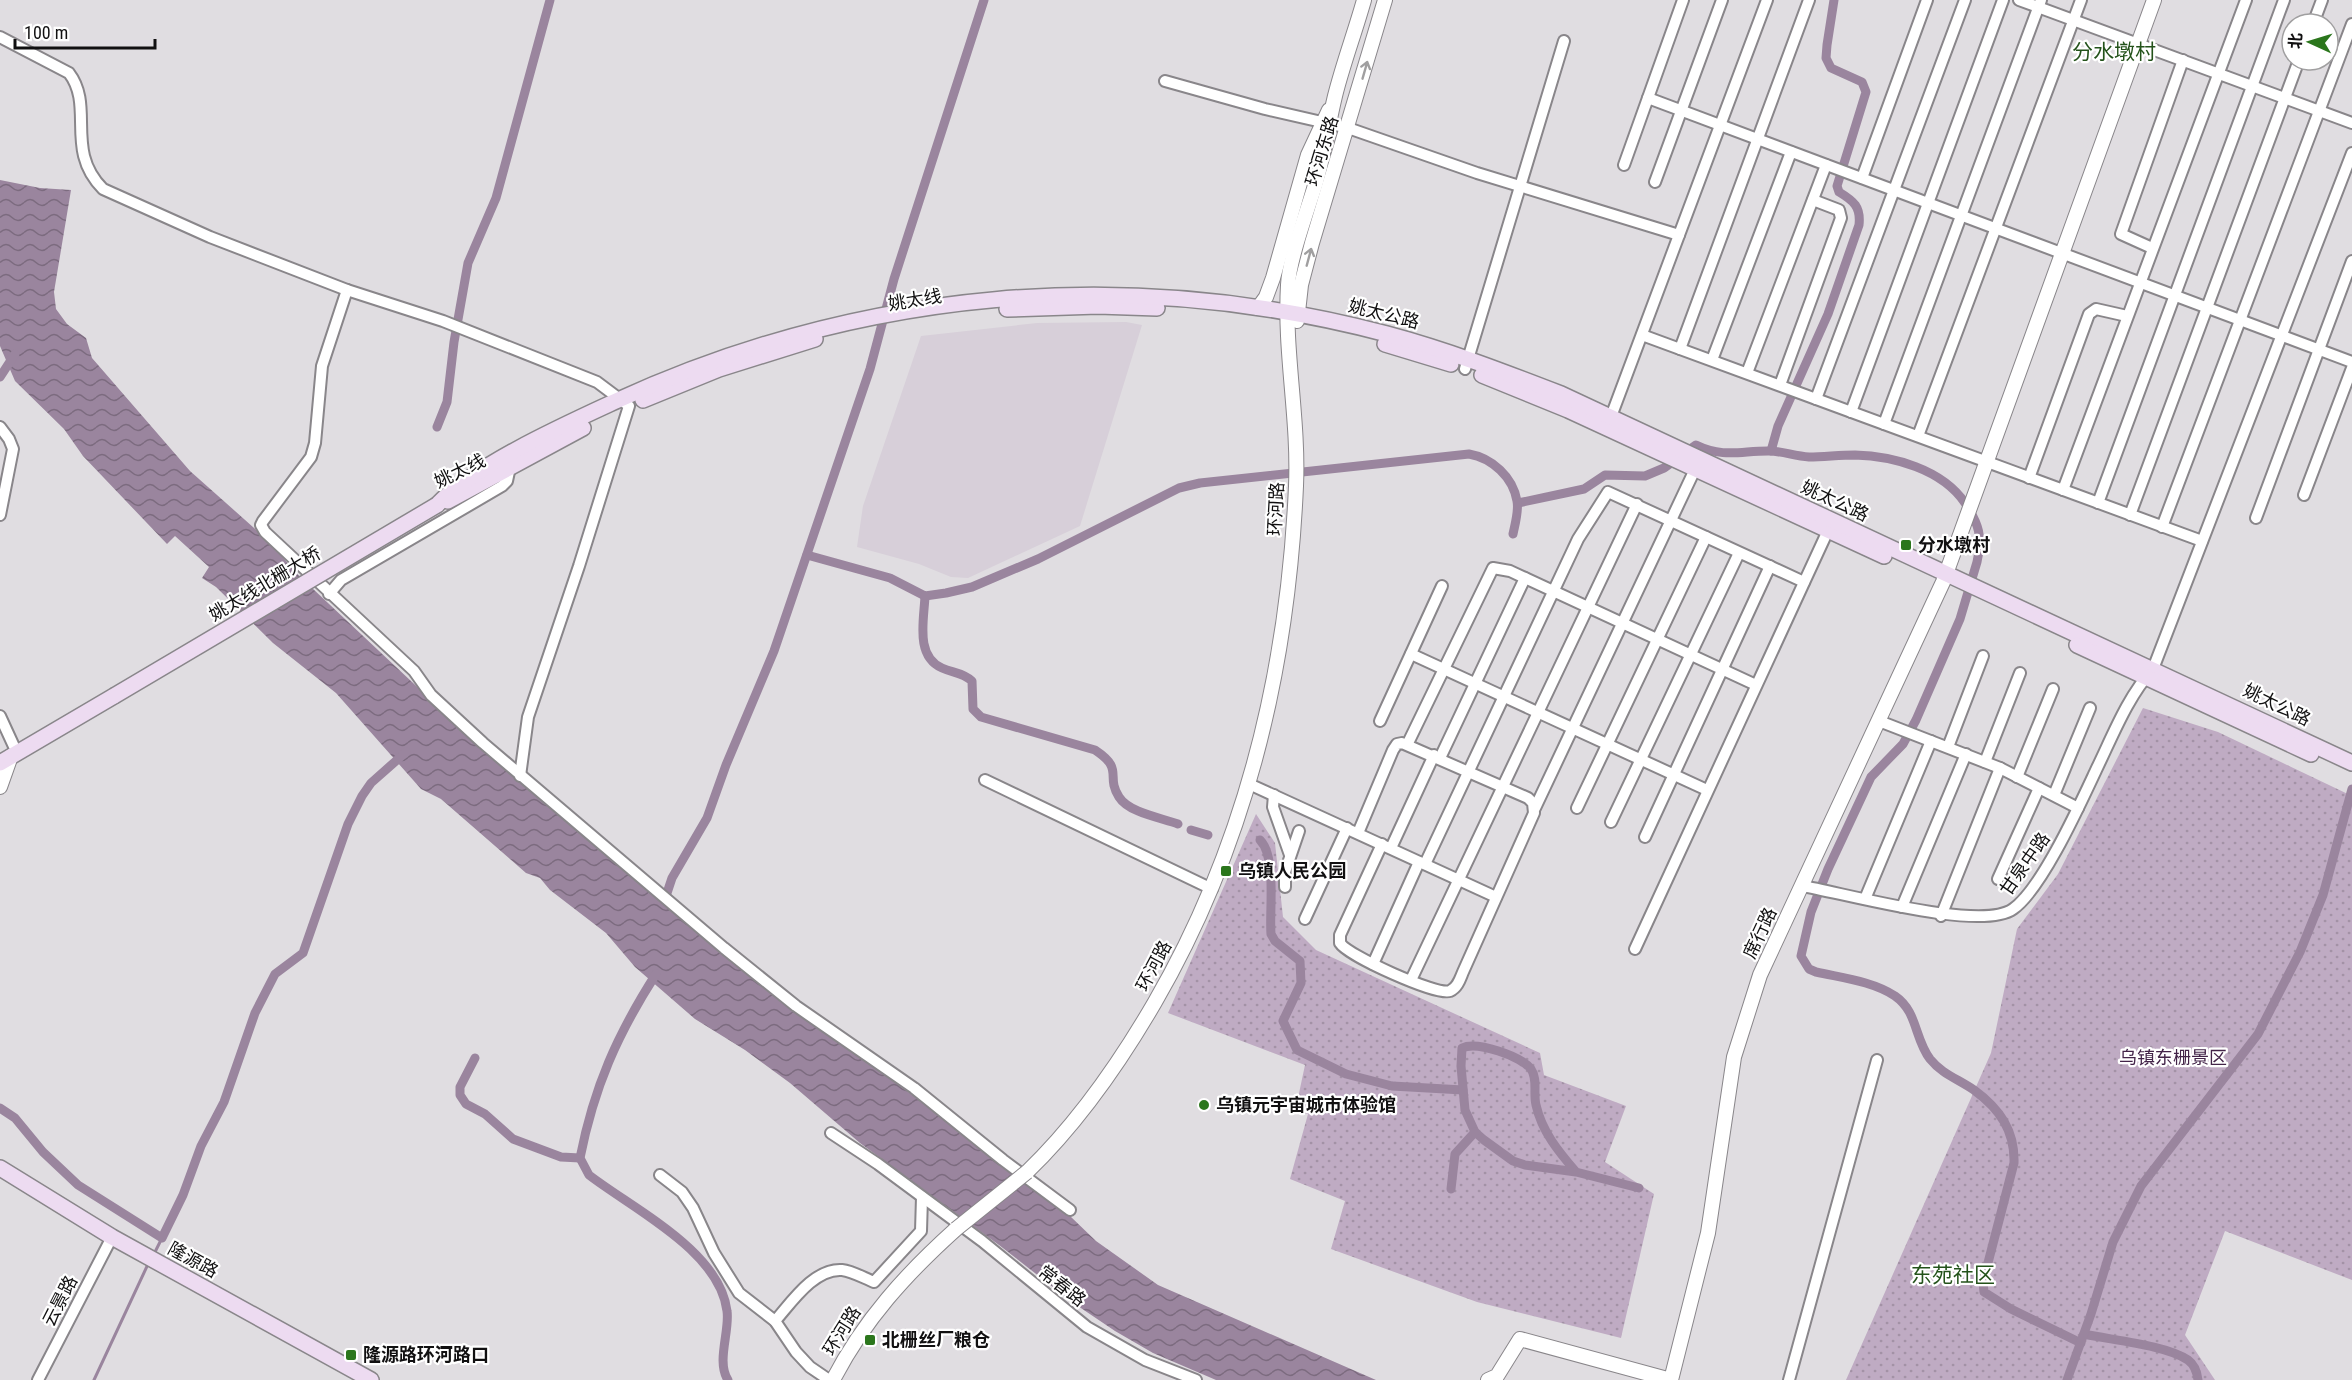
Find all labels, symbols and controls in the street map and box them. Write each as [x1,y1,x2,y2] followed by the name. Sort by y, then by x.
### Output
[15,12,154,50] scale bar
[2280,12,2340,72] north arrow
[24,22,68,43] text: 100 m
[2285,32,2306,50] text: 北
[2072,40,2156,64] district label: 分水墩村
[1360,61,1371,80] one-way arrow
[1301,113,1342,188] street label: 环河东路
[1303,247,1315,266] one-way arrow
[887,285,943,314] street label: 姚太线
[1347,295,1422,332] street label: 姚太公路
[431,449,489,492] street label: 姚太线
[1798,476,1872,525] street label: 姚太公路
[1264,481,1287,536] street label: 环河路
[1918,534,1990,555] place label: 分水墩村
[1899,538,1913,552] marker: 分水墩村
[205,542,324,625] street label: 姚太线北栅大桥
[2240,679,2314,730] street label: 姚太公路
[1995,828,2054,899] street label: 甘泉中路
[1238,860,1346,881] place label: 乌镇人民公园
[1219,864,1233,878] marker: 乌镇人民公园
[1739,904,1780,962] street label: 席行路
[1132,937,1176,995] street label: 环河路
[2119,1047,2227,1068] park label: 乌镇东栅景区
[1216,1094,1396,1115] place label: 乌镇元宇宙城市体验馆
[1197,1098,1211,1112] marker: 乌镇元宇宙城市体验馆
[165,1237,222,1282] street label: 隆源路
[1035,1261,1090,1311] street label: 常春路
[1911,1263,1995,1287] district label: 东苑社区
[38,1272,81,1330] street label: 云景路
[818,1302,865,1359] street label: 环河路
[882,1329,990,1350] place label: 北栅丝厂粮仓
[863,1333,877,1347] marker: 北栅丝厂粮仓
[363,1344,489,1365] place label: 隆源路环河路口
[344,1348,358,1362] marker: 隆源路环河路口

